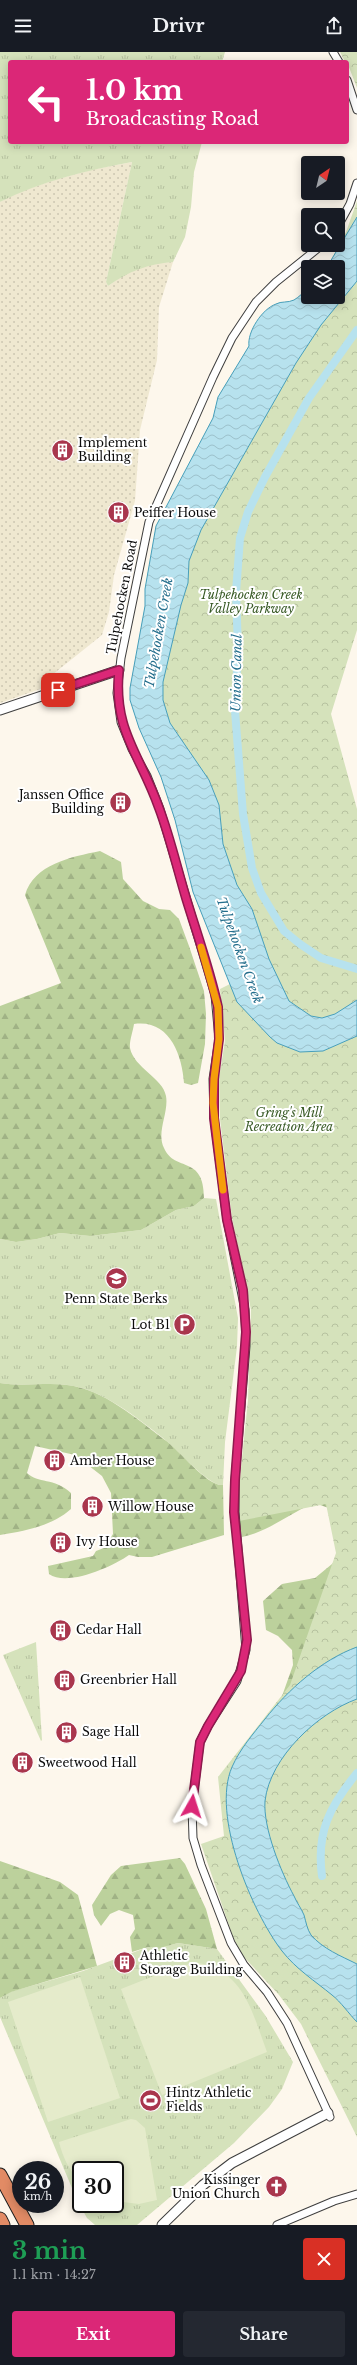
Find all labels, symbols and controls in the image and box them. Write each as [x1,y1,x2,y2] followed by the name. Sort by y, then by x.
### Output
[12,15,34,37] icon: menu
[152,15,205,37] text: Drivr
[323,15,345,37] icon: share
[86,73,183,108] text: 1.0 km
[20,76,72,128] icon: left
[86,108,259,130] text: Broadcasting Road
[301,156,345,200] north arrow
[301,156,345,304] map controls
[301,208,345,252] button: search
[301,260,345,304] button: layers
[78,435,148,464] place label: Implement Building
[50,437,76,463] building icon: Implement Building
[105,500,131,526] building icon: Peiffer House
[134,505,216,520] place label: Peiffer House
[103,539,140,655] street label: Tulpehocken Road
[140,576,177,690] water label: Tulpehocken Creek
[199,587,303,616] park label: Tulpehocken Creek Valley Parkway
[227,633,246,712] water label: Union Canal
[41,673,75,707] pin
[47,679,69,701] icon: arrive
[17,787,105,816] place label: Janssen Office Building
[107,789,133,815] building icon: Janssen Office Building
[212,895,267,1006] water label: Tulpehocken Creek
[244,1105,333,1134] park label: Gring's Mill Recreation Area
[103,1265,129,1291] school or university icon: Penn State Berks
[64,1291,168,1306] place label: Penn State Berks
[172,1312,198,1338] parking icon: Lot B1
[131,1317,170,1332] place label: Lot B1
[42,1448,68,1474] building icon: Amber House
[69,1453,155,1468] place label: Amber House
[79,1494,105,1520] building icon: Willow House
[107,1499,194,1514] place label: Willow House
[48,1529,74,1555] building icon: Ivy House
[76,1534,138,1549] place label: Ivy House
[48,1617,74,1643] building icon: Cedar Hall
[76,1622,142,1637] place label: Cedar Hall
[51,1667,77,1693] building icon: Greenbrier Hall
[80,1672,177,1687] place label: Greenbrier Hall
[54,1719,80,1745] building icon: Sage Hall
[82,1724,139,1739] place label: Sage Hall
[9,1750,35,1776] building icon: Sweetwood Hall
[38,1755,137,1770] place label: Sweetwood Hall
[171,1785,213,1827] position arrow
[139,1948,244,1977] place label: Athletic Storage Building
[112,1950,138,1976] building icon: Athletic Storage Building
[166,2085,252,2114] place label: Hintz Athletic Fields
[137,2087,163,2113] sports icon: Hintz Athletic Fields
[72,2161,124,2213] speed limit sign: 30
[25,2170,51,2194] text: 26
[172,2172,260,2201] place label: Kissinger Union Church
[263,2174,289,2200] church icon: Kissinger Union Church
[24,2190,52,2203] text: km/h
[12,2236,86,2265] text: 3 min
[303,2238,345,2280] button: close
[12,2266,96,2283] text: 1.1 km · 14:27
[12,2311,175,2357] button: Exit
[183,2311,345,2357] button: Share

